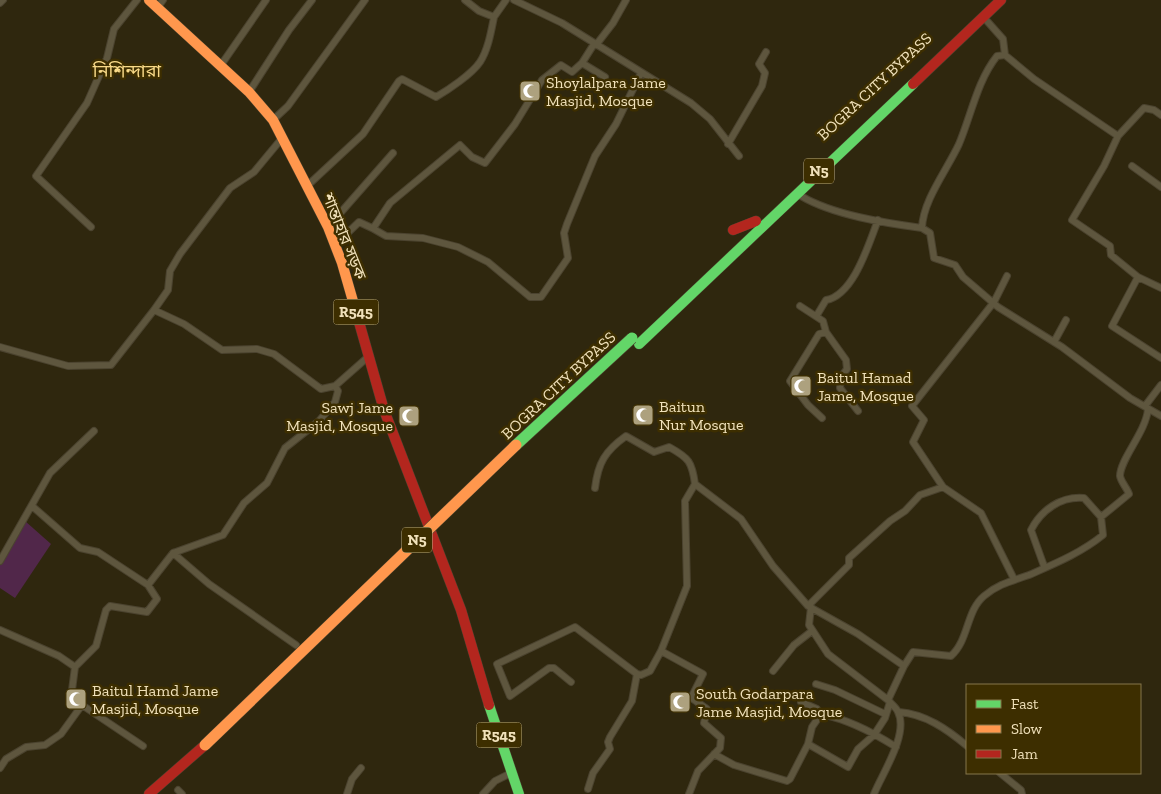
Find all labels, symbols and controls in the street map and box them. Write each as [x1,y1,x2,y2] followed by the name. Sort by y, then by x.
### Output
[813,29,935,144] street label: BOGRA CITY BYPASS
[92,60,161,82] district label: নিশিন্দারা
[546,73,666,110] place label: Shoylalpara Jame Masjid, Mosque
[518,79,542,103] mosque icon: Shoylalpara Jame Masjid, Mosque
[804,158,834,184] road number: N5
[318,189,371,283] street label: শান্তাহার সড়ক
[334,300,378,324] road number: R545
[497,328,619,443] street label: BOGRA CITY BYPASS
[817,368,914,405] place label: Baitul Hamad Jame, Mosque
[789,374,813,398] mosque icon: Baitul Hamad Jame, Mosque
[659,397,744,434] place label: Baitun Nur Mosque
[286,398,393,435] place label: Sawj Jame Masjid, Mosque
[631,403,655,427] mosque icon: Baitun Nur Mosque
[397,404,421,428] mosque icon: Sawj Jame Masjid, Mosque
[402,528,432,552] road number: N5
[92,681,218,718] place label: Baitul Hamd Jame Masjid, Mosque
[696,684,842,721] place label: South Godarpara Jame Masjid, Mosque
[966,684,1141,774] legend
[64,687,88,711] mosque icon: Baitul Hamd Jame Masjid, Mosque
[668,690,692,714] mosque icon: South Godarpara Jame Masjid, Mosque
[1011,695,1039,713] text: Fast
[1011,720,1043,738] text: Slow
[476,722,522,748] road number: R545
[1011,745,1038,763] text: Jam

